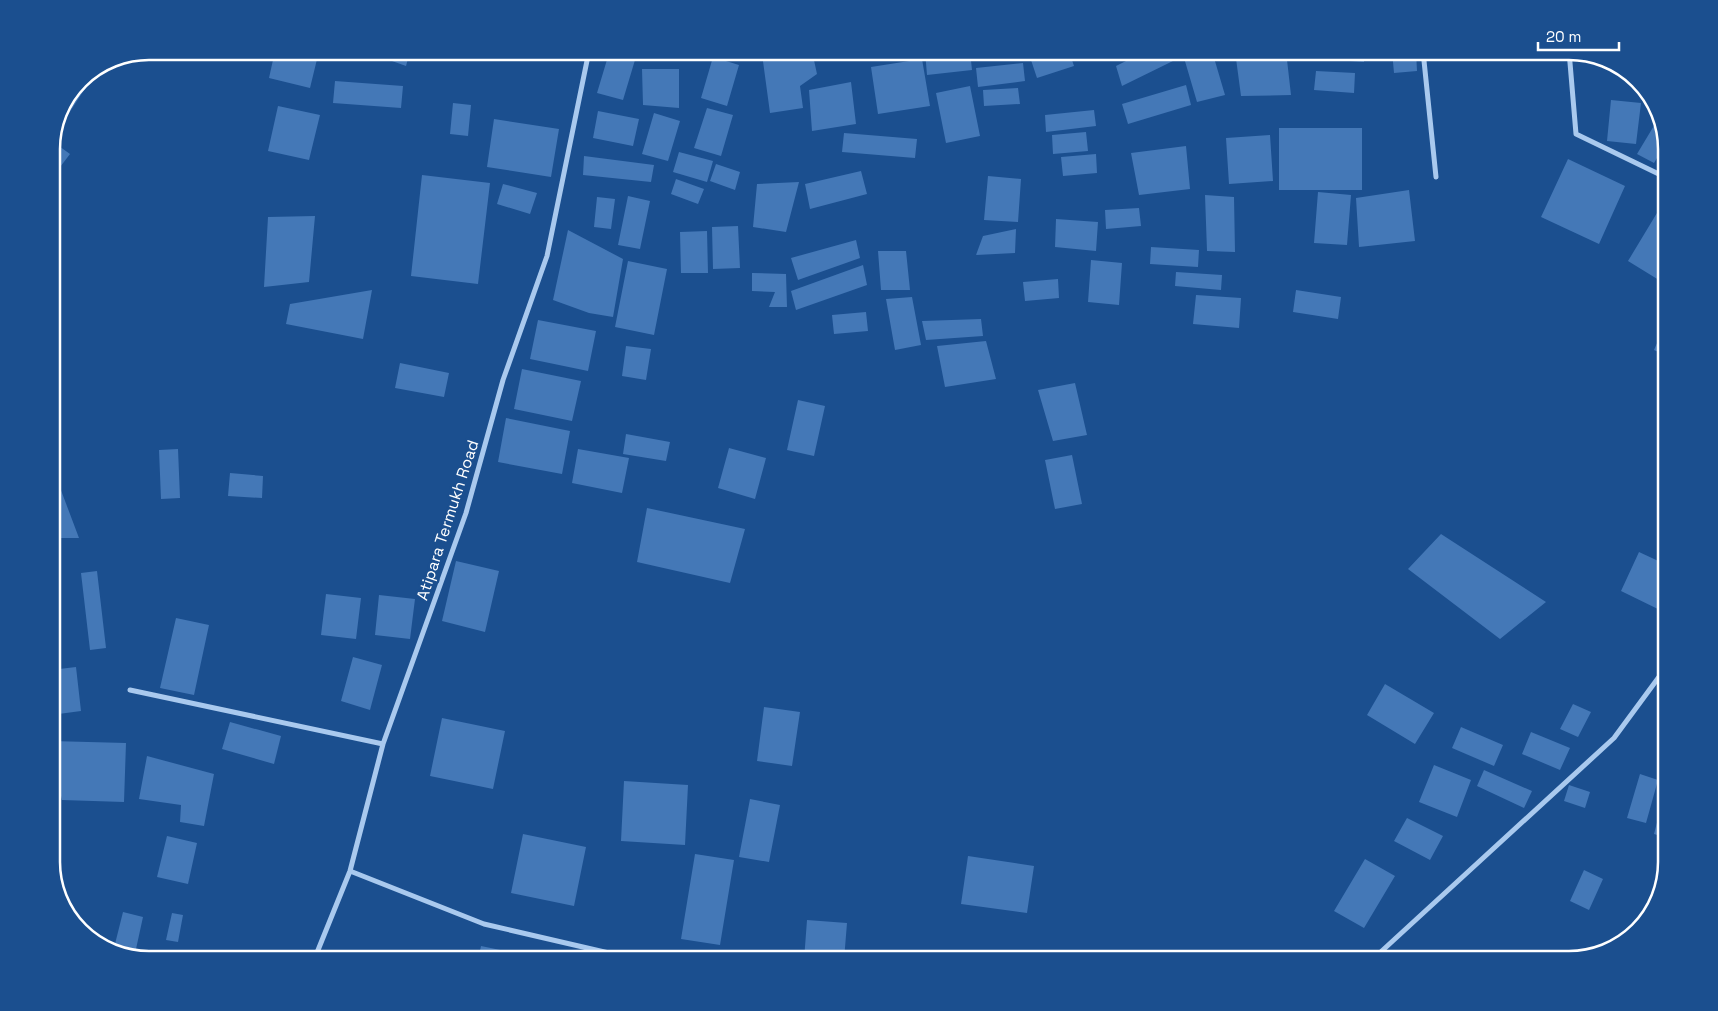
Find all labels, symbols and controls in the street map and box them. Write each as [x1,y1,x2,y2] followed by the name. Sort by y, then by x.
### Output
[1538,20,1619,52] scale bar
[1546,27,1581,46] text: 20 m
[412,437,483,603] street label: Atipara Termukh Road

